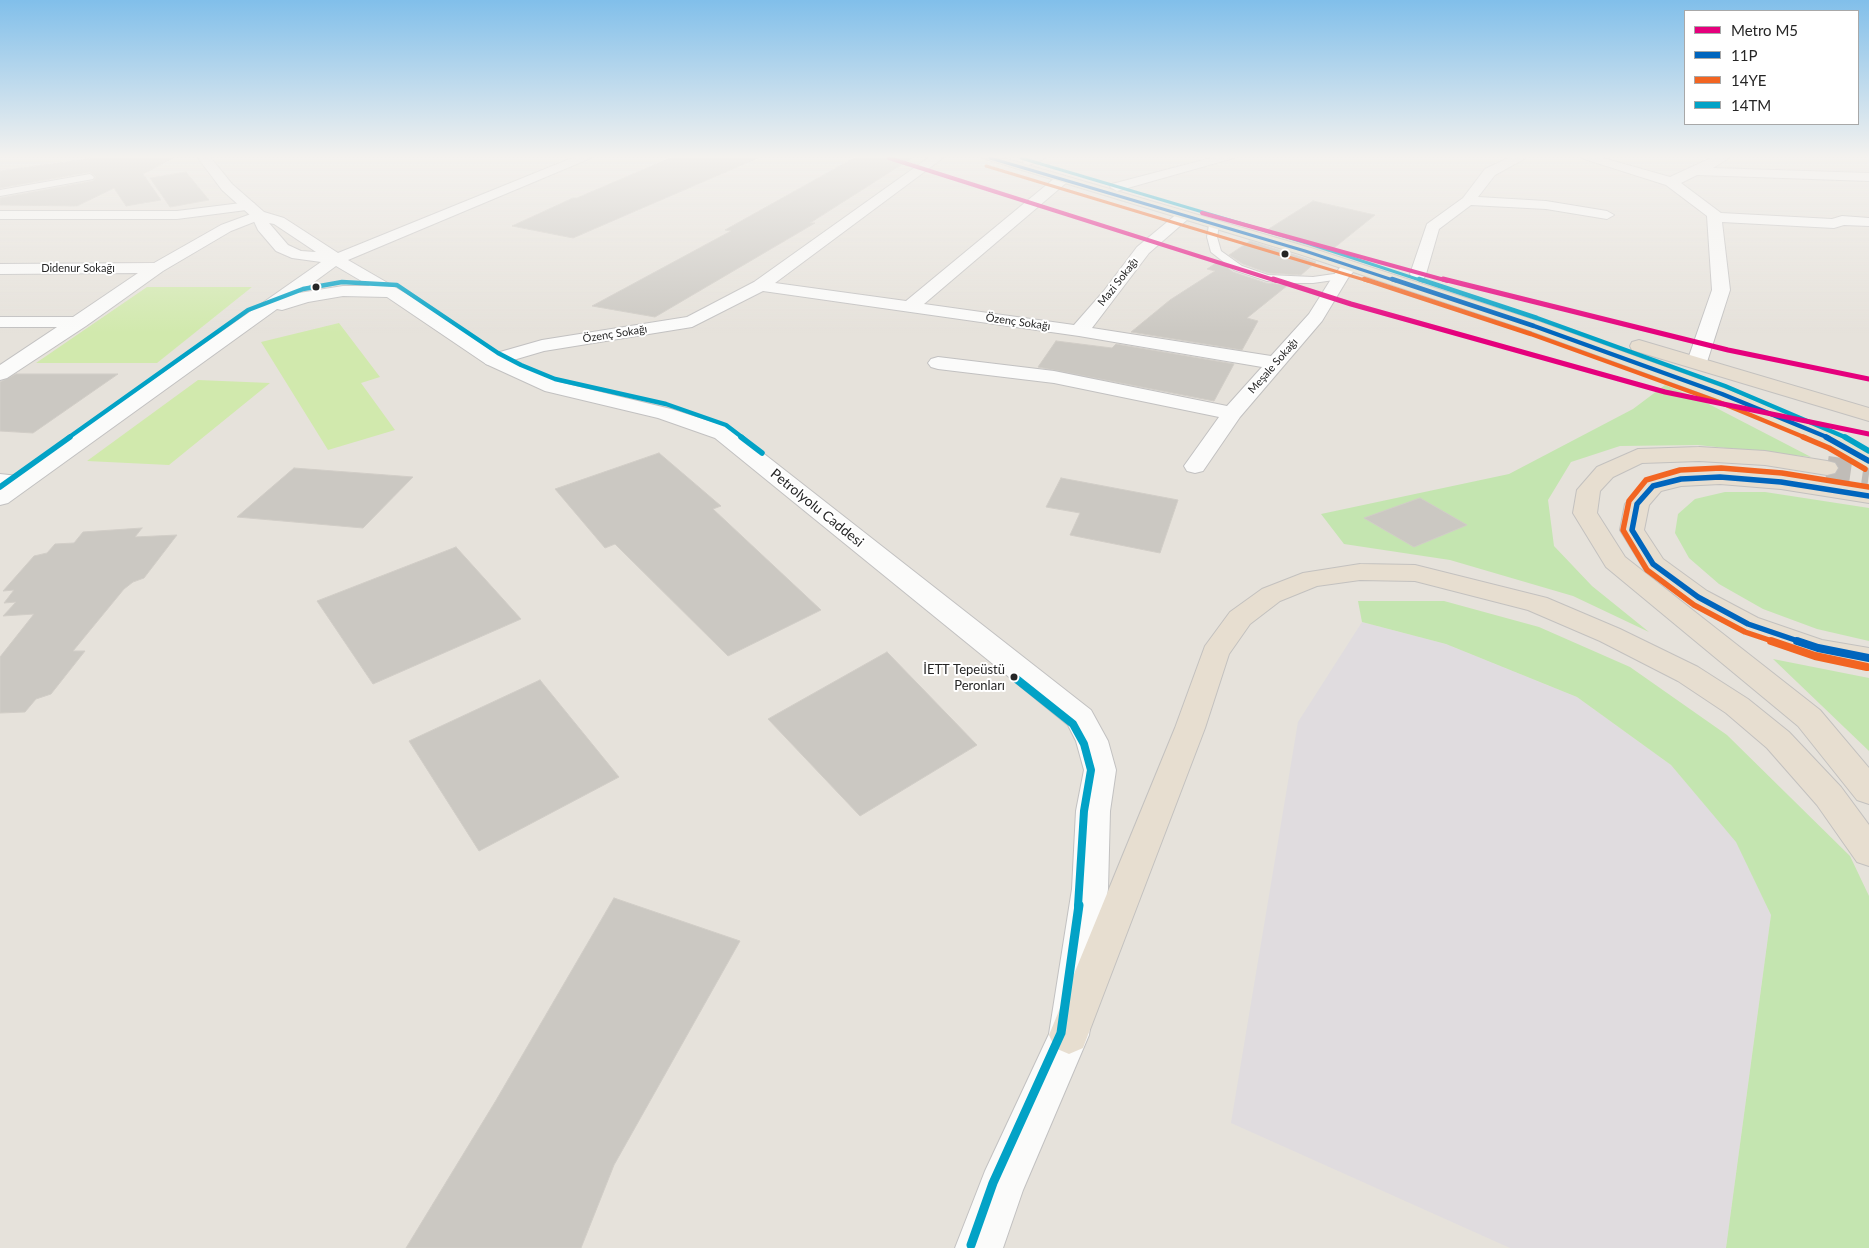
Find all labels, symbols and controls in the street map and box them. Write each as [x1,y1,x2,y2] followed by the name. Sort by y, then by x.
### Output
[1684,10,1859,125] legend
[1731,21,1798,39] text: Metro M5
[1731,46,1757,64] text: 11P
[1731,71,1766,89] text: 14YE
[1731,96,1771,114] text: 14TM
[1280,249,1290,259] unlabelled marker
[1095,255,1141,309] street label: Mazi Sokağı
[41,261,115,275] street label: Didenur Sokağı
[311,282,321,292] unlabelled marker
[985,311,1051,333] street label: Özenç Sokağı
[582,322,648,346] street label: Özenç Sokağı
[1245,336,1301,396] street label: Meşale Sokağı
[767,465,867,551] street label: Petrolyolu Caddesi
[923,662,1005,693] place label: İETT Tepeüstü Peronları
[1009,672,1019,682] marker: İETT Tepeüstü Peronları

